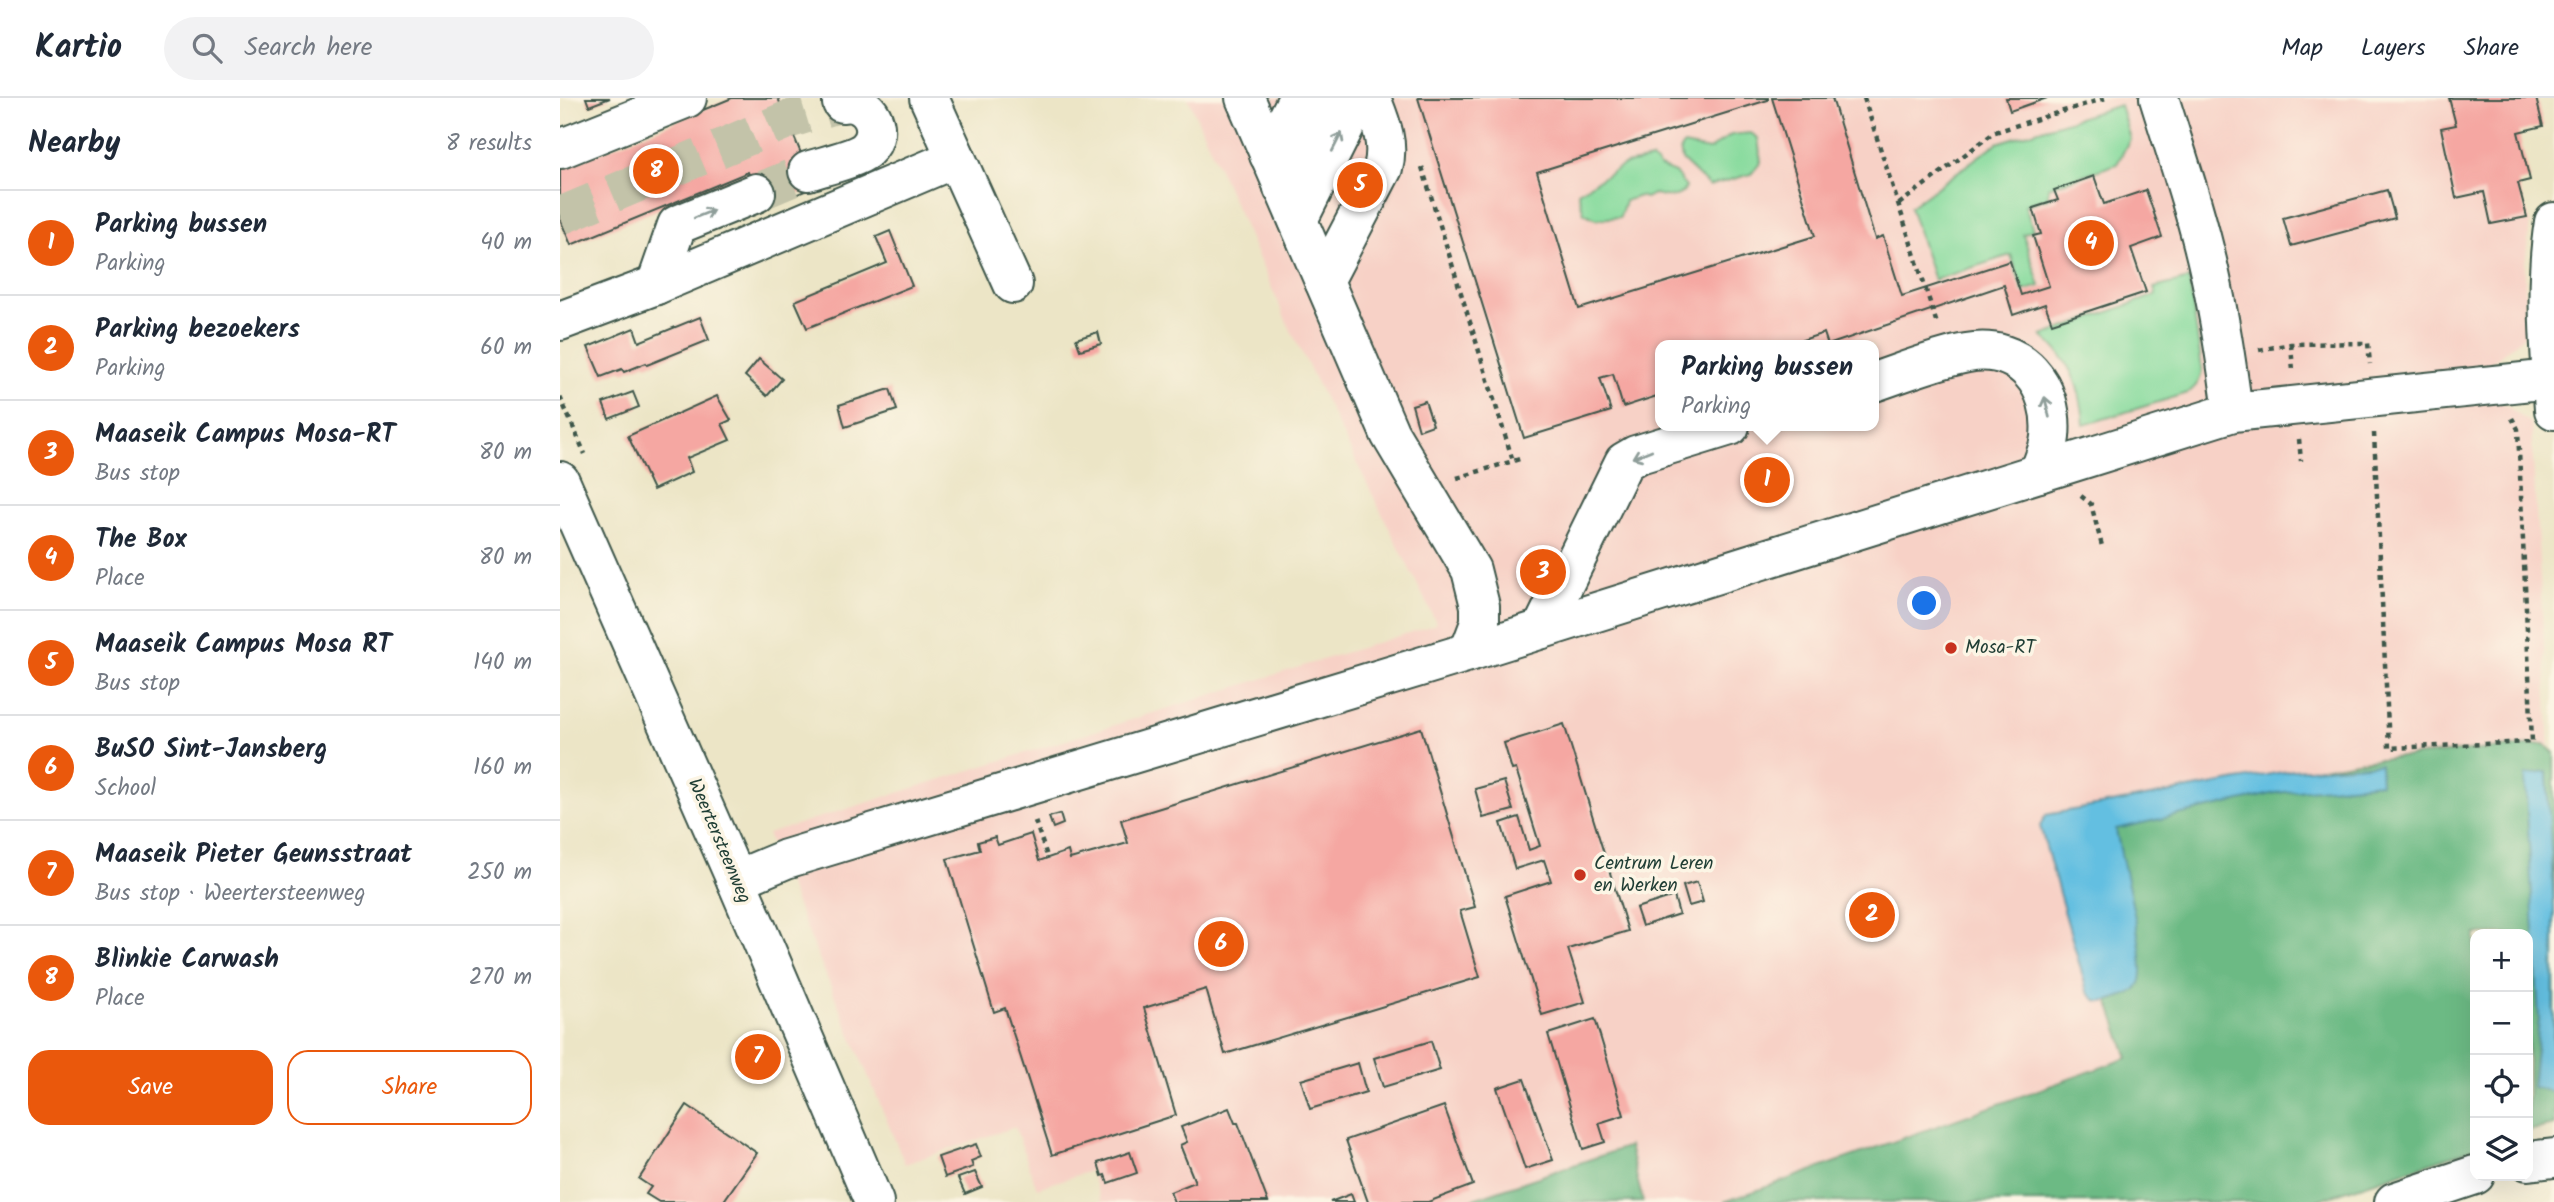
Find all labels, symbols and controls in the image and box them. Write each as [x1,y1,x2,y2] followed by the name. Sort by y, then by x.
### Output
[164,17,654,80] search box
[35,22,122,75] text: Kartio
[244,27,372,69] text: Search here
[188,29,226,67] icon: search
[2281,29,2323,68] text: Map
[2361,29,2425,68] text: Layers
[2463,29,2519,68] text: Share
[28,120,120,168] text: Nearby
[446,126,532,162] text: 8 results
[1331,132,1345,152] one-way arrow
[633,145,679,197] pin: 8
[1337,159,1383,211] pin: 5
[95,204,267,246] text: Parking bussen
[693,207,714,220] one-way arrow
[2068,217,2114,269] pin: 4
[48,225,54,261] text: 1
[480,225,532,261] text: 40 m
[95,246,165,282] text: Parking
[95,309,300,351] text: Parking bezoekers
[44,330,58,366] text: 2
[480,330,532,366] text: 60 m
[1655,340,1879,431] popup
[1681,347,1853,389] text: Parking bussen
[95,351,165,387] text: Parking
[1681,389,1751,425] text: Parking
[2040,396,2054,419] one-way arrow
[95,414,395,456] text: Maaseik Campus Mosa-RT
[45,435,57,471] text: 3
[479,435,532,471] text: 80 m
[1631,448,1653,461] one-way arrow
[1744,454,1790,506] pin: 1
[95,456,180,492] text: Bus stop
[95,519,187,561] text: The Box
[45,540,57,576] text: 4
[479,540,532,576] text: 80 m
[1520,546,1566,598] pin: 3
[95,561,145,597] text: Place
[1907,586,1941,620] your location
[95,624,392,666] text: Maaseik Campus Mosa RT
[1965,633,2037,663] place label: Mosa-RT
[1943,640,1959,656] marker: Mosa-RT
[45,645,57,681] text: 5
[473,645,532,681] text: 140 m
[95,666,180,702] text: Bus stop
[95,729,327,771] text: BuSO Sint-Jansberg
[45,750,57,786] text: 6
[473,750,532,786] text: 160 m
[95,771,156,807] text: School
[679,774,759,908] street label: Weertersteenweg
[95,834,412,876] text: Maaseik Pieter Geunsstraat
[1594,849,1713,901] place label: Centrum Leren en Werken
[46,855,56,891] text: 7
[467,855,532,891] text: 250 m
[1572,867,1588,883] marker: Centrum Leren en Werken
[95,876,365,912] text: Bus stop · Weertersteenweg
[1849,889,1895,941] pin: 2
[1198,918,1244,970] pin: 6
[2470,929,2533,1181] map controls
[2470,929,2533,992] button: +
[95,939,279,981] text: Blinkie Carwash
[44,960,58,996] text: 8
[469,960,532,996] text: 270 m
[95,981,145,1017] text: Place
[2470,992,2533,1055] button: −
[735,1031,781,1083] pin: 7
[28,1050,273,1125] button: Save
[287,1050,532,1125] button: Share
[2470,1055,2533,1118] button: locate
[2470,1118,2533,1181] button: layers

